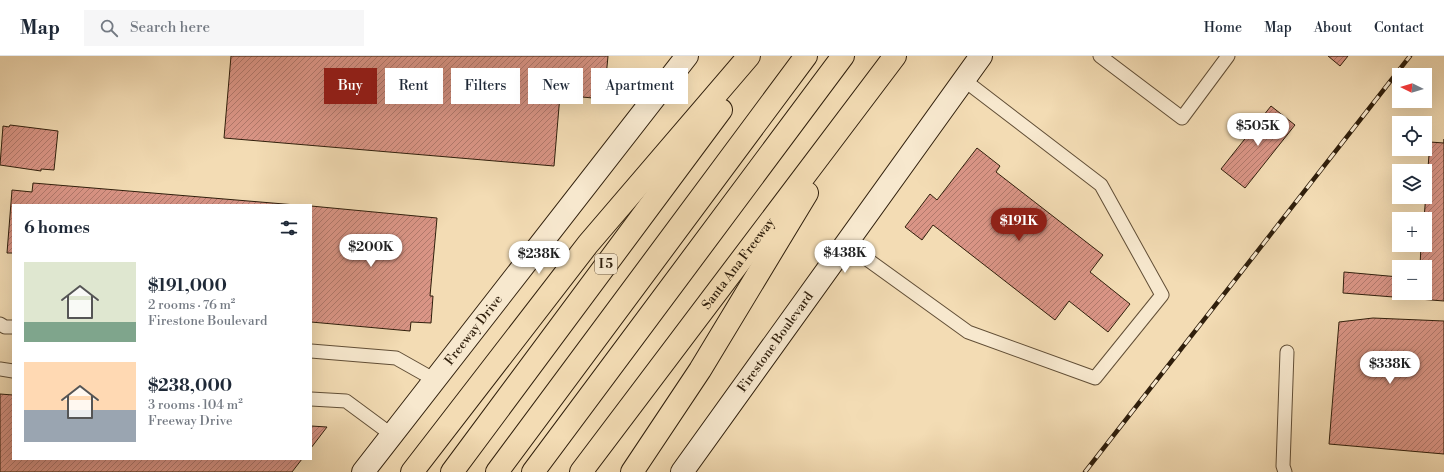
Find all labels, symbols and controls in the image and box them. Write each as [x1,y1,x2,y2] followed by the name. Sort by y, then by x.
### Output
[84,10,364,46] search box
[20,16,60,40] text: Map
[98,17,120,39] icon: search
[130,18,210,37] text: Search here
[1204,19,1242,37] text: Home
[1264,19,1292,37] text: Map
[1314,19,1352,37] text: About
[1374,19,1424,37] text: Contact
[324,68,377,104] chip: Buy
[385,68,443,104] chip: Rent
[451,68,520,104] chip: Filters
[528,68,583,104] chip: New
[591,68,688,104] chip: Apartment
[1392,68,1432,108] north arrow
[1392,68,1432,300] map controls
[1230,113,1286,147] pin: $505K
[1392,116,1432,156] button: locate
[1236,118,1280,134] text: $505K
[1392,164,1432,204] button: layers
[991,208,1047,242] pin: $191K
[1392,212,1432,252] button: +
[1000,213,1038,229] text: $191K
[698,214,778,313] street label: Santa Ana Freeway
[24,217,90,239] text: 6 homes
[278,217,300,239] icon: filters
[343,234,399,268] pin: $200K
[348,239,394,255] text: $200K
[817,240,873,274] pin: $438K
[511,241,567,275] pin: $238K
[823,245,867,261] text: $438K
[518,246,560,262] text: $238K
[595,254,617,274] road number: I 5
[1392,260,1432,300] button: −
[148,275,227,297] text: $191,000
[56,278,104,326] icon: home
[734,288,817,395] street label: Firestone Boulevard
[441,291,506,368] street label: Freeway Drive
[148,297,235,313] text: 2 rooms · 76 m²
[148,313,267,329] text: Firestone Boulevard
[1362,351,1418,385] pin: $338K
[1369,356,1411,372] text: $338K
[148,375,232,397] text: $238,000
[56,378,104,426] icon: home
[148,397,243,413] text: 3 rooms · 104 m²
[148,413,233,429] text: Freeway Drive

